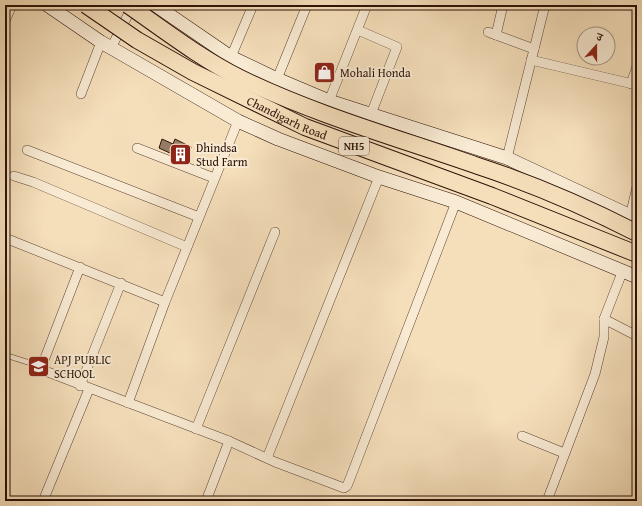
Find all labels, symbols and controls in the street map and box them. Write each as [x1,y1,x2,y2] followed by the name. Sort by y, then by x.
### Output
[576,26,616,66] north arrow
[593,28,606,46] text: उ
[311,59,337,85] shop icon: Mohali Honda
[340,64,411,81] place label: Mohali Honda
[244,91,330,143] street label: Chandigarh Road
[339,137,369,155] road number: NH5
[196,139,248,170] place label: Dhindsa Stud Farm
[168,141,194,167] building icon: Dhindsa Stud Farm
[54,351,112,382] place label: APJ PUBLIC SCHOOL
[26,353,52,379] school or university icon: APJ PUBLIC SCHOOL

